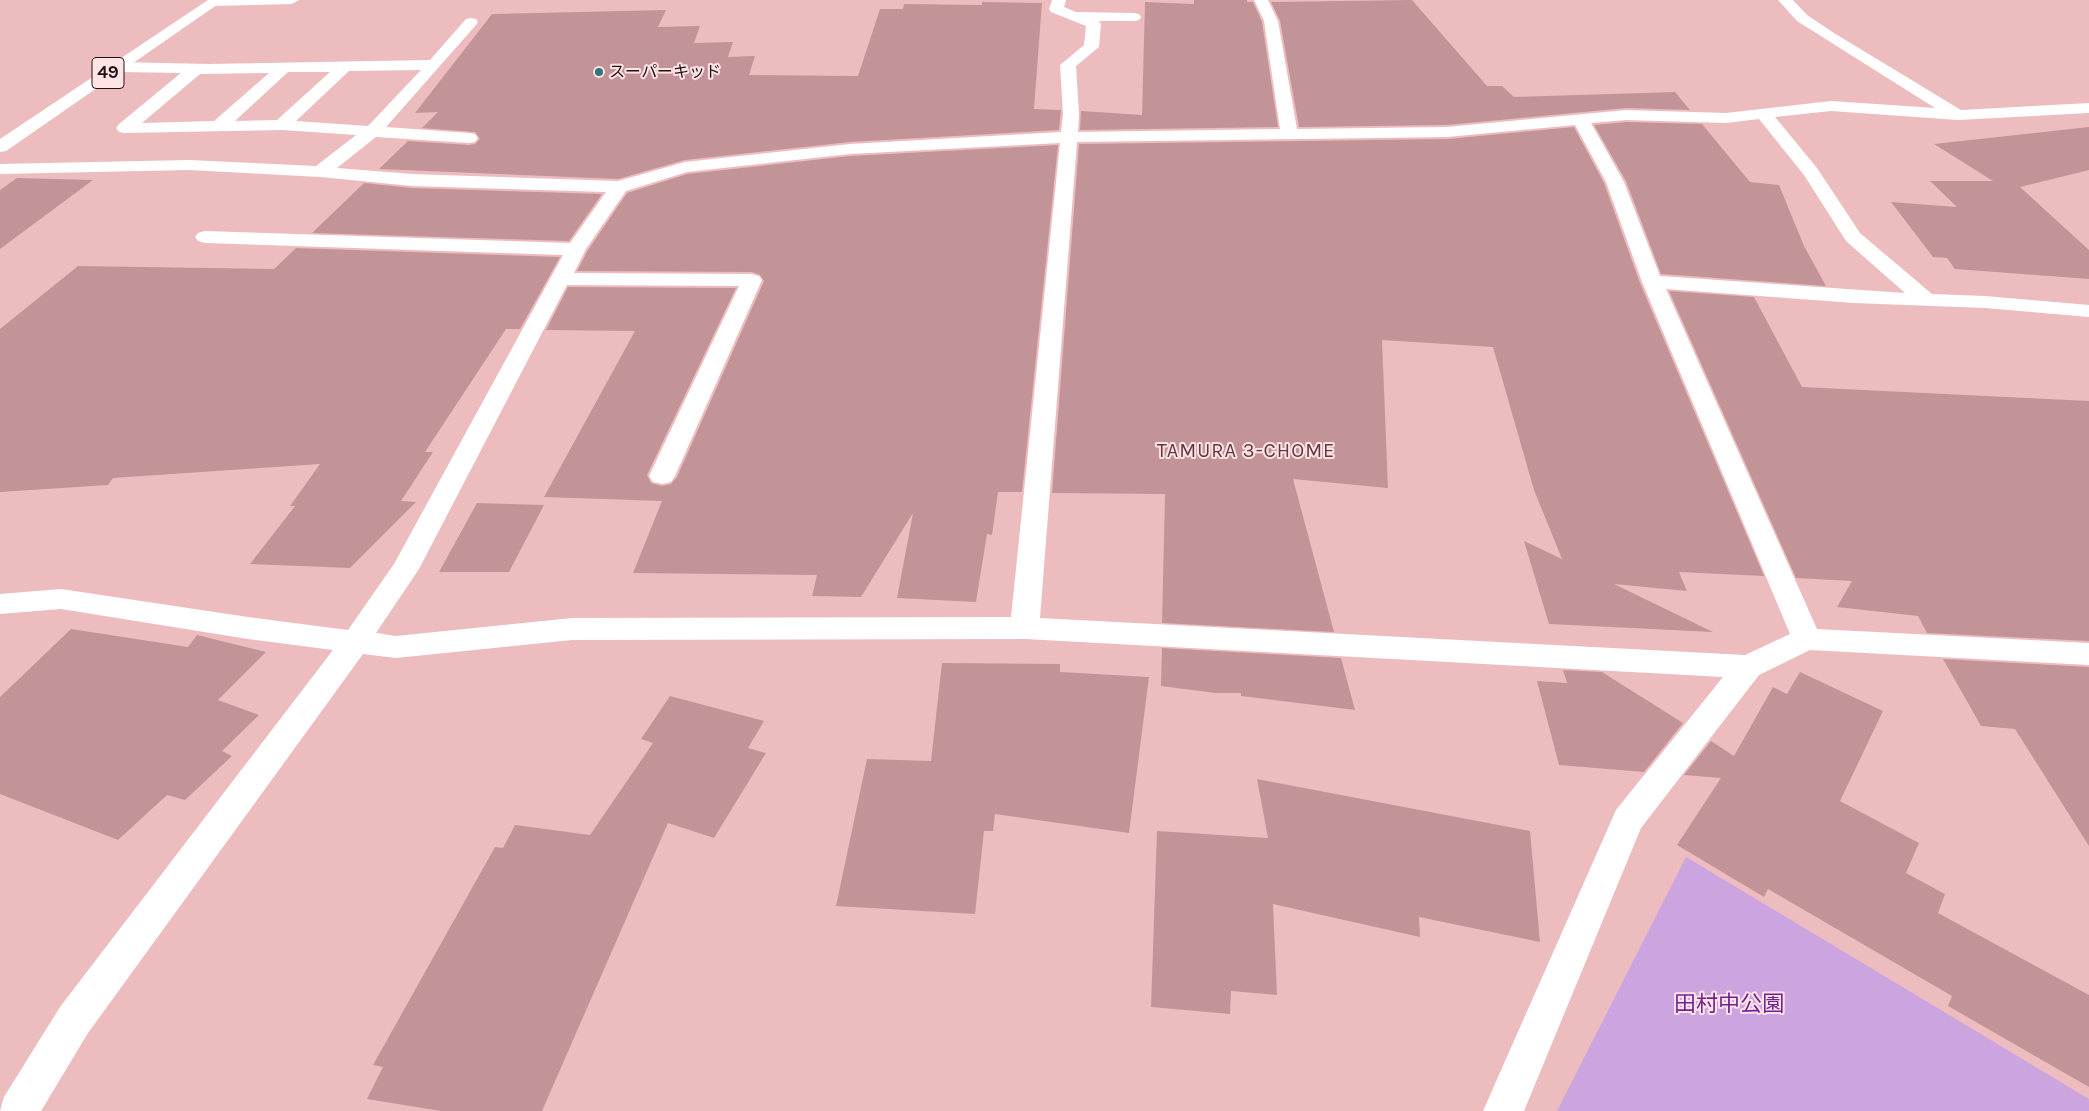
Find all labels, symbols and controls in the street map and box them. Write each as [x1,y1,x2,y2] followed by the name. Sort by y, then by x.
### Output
[92,58,124,88] road number: 49
[609,62,721,82] place label: スーパーキッド
[593,66,605,78] marker: スーパーキッド
[1155,439,1337,463] district label: TAMURA 3-CHOME
[1674,992,1784,1018] park label: 田村中公園

